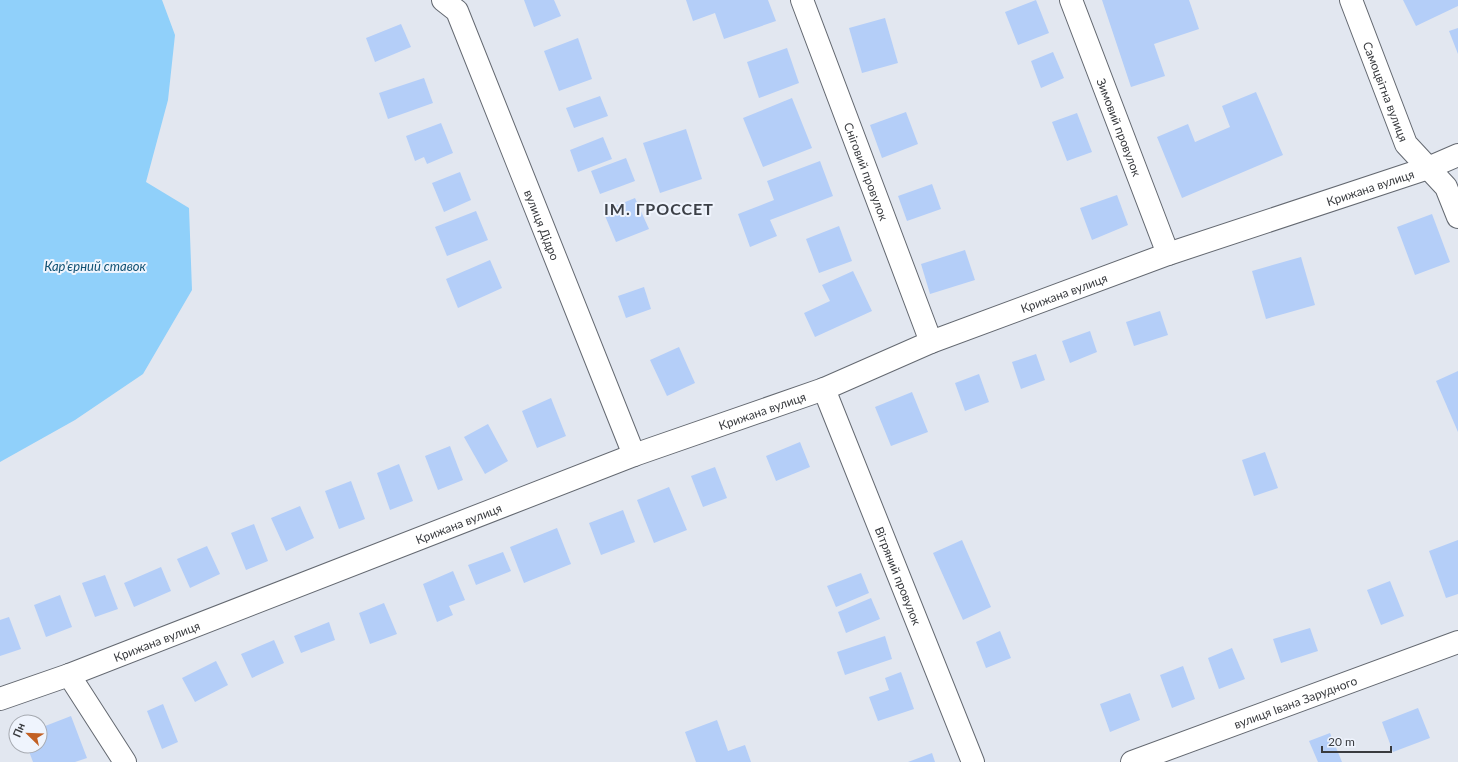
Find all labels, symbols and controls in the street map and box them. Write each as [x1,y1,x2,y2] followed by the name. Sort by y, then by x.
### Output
[1360,39,1412,144] street label: Самоцвітна вулиця
[1094,76,1145,179] street label: Зимовий провулок
[841,120,892,223] street label: Сніговий провулок
[1324,166,1416,209] street label: Крижана вулиця
[521,187,563,263] street label: вулиця Дідро
[604,199,714,218] district label: ІМ. ГРОССЕТ
[44,258,147,274] water label: Кар'єрний ставок
[1018,270,1109,316] street label: Крижана вулиця
[716,388,808,433] street label: Крижана вулиця
[413,500,504,547] street label: Крижана вулиця
[872,524,925,628] street label: Вітряний провулок
[111,617,202,664] street label: Крижана вулиця
[1232,672,1359,731] street label: вулиця Івана Зарудного
[8,714,48,754] north arrow
[10,721,27,739] text: Пн
[1322,728,1391,754] scale bar
[1328,734,1355,749] text: 20 m

